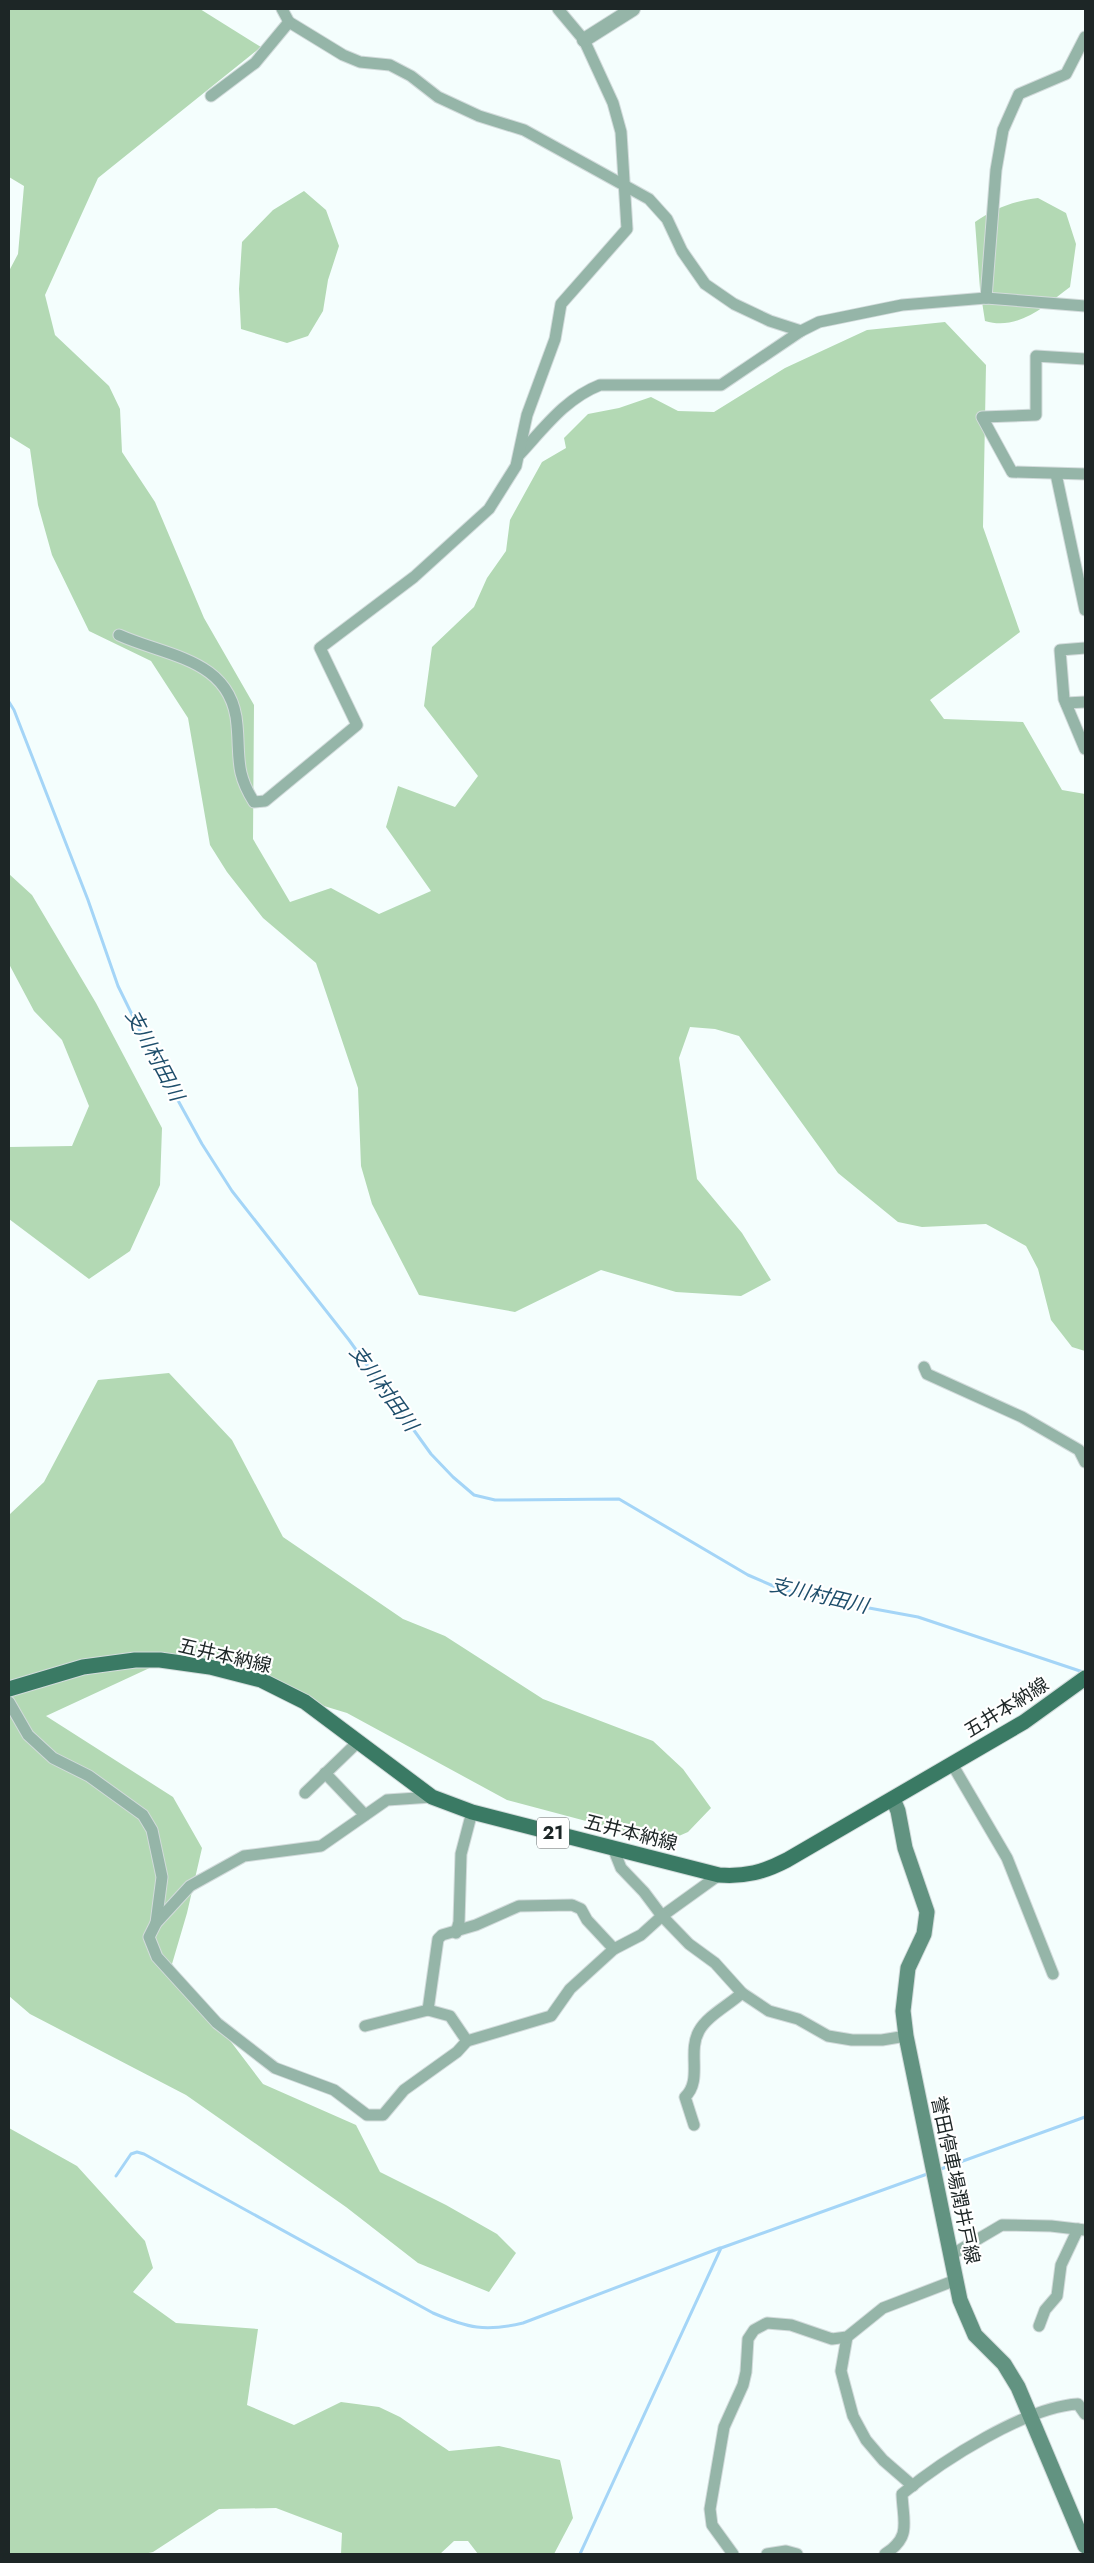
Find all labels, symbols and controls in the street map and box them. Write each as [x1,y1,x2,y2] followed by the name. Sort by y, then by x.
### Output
[118,1004,192,1108] water label: 支川村田川
[342,1339,426,1439] water label: 支川村田川
[767,1570,873,1621] water label: 支川村田川
[176,1632,274,1679] street label: 五井本納線
[959,1671,1054,1744] street label: 五井本納線
[582,1808,680,1857] street label: 五井本納線
[537,1818,569,1849] road number: 21
[925,2094,986,2267] street label: 誉田停車場潤井戸線

